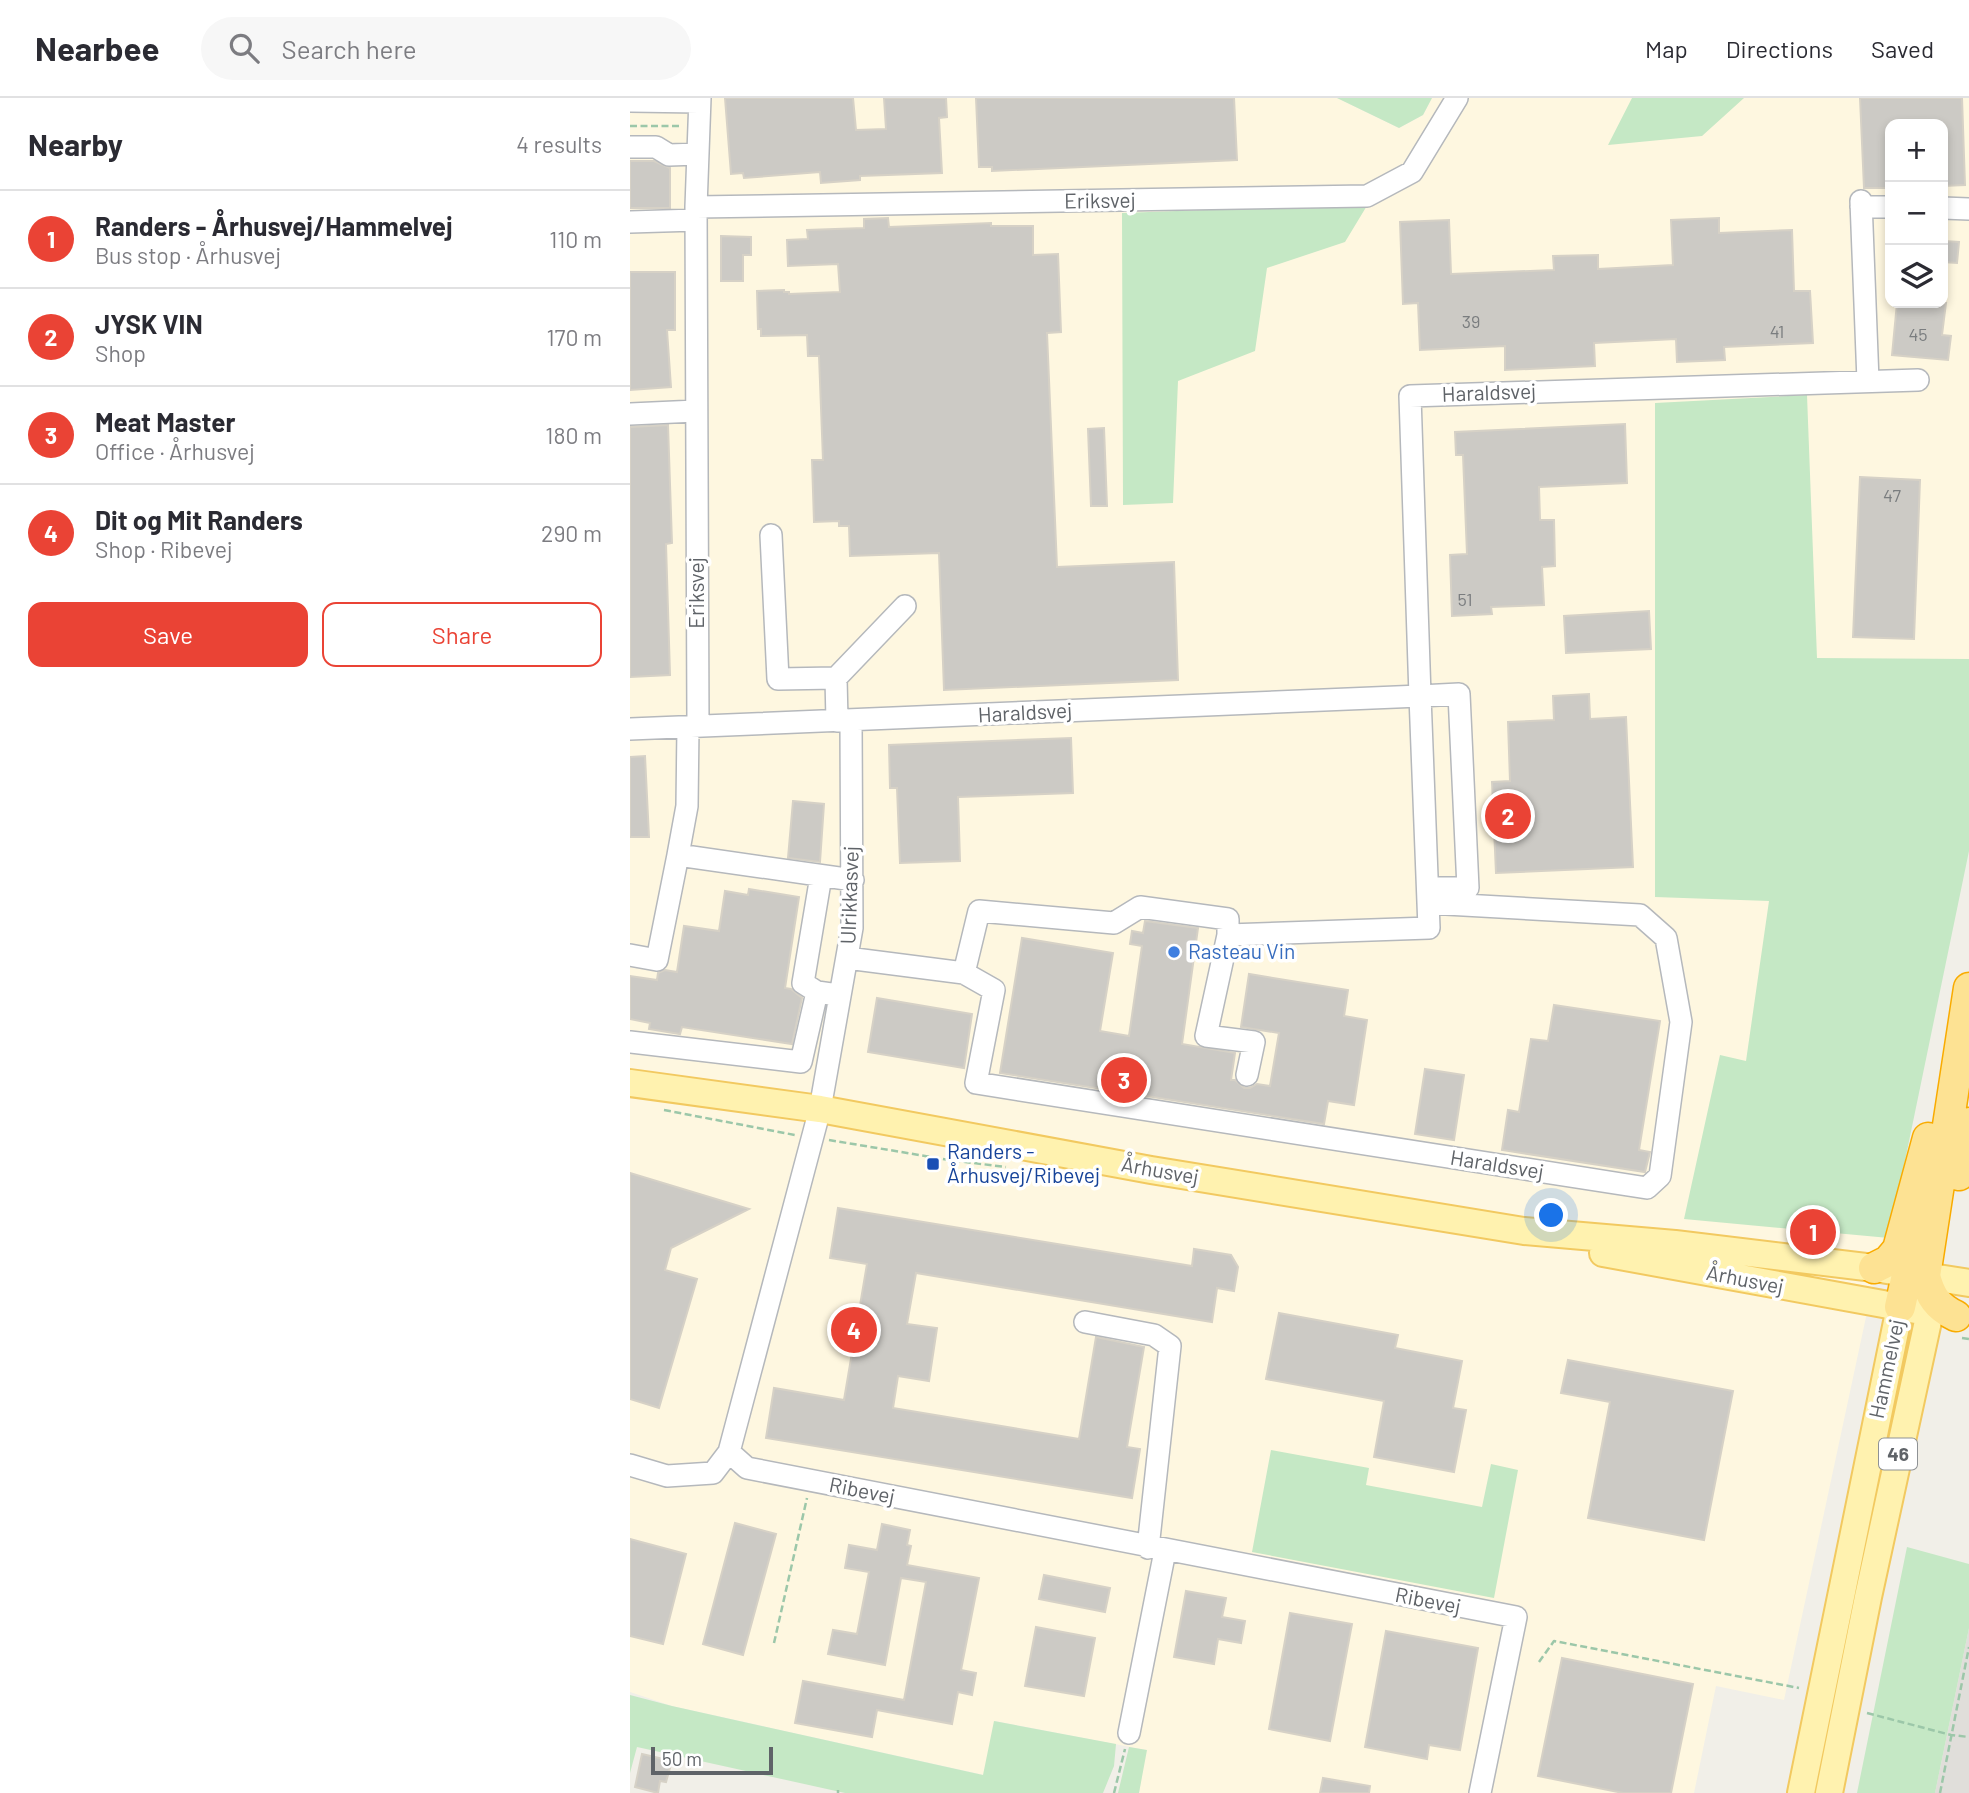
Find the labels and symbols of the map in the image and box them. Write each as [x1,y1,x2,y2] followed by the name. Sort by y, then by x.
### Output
[1064,186,1136,213] street label: Eriksvej
[1462,310,1480,332] house number: 39
[1770,320,1784,342] house number: 41
[1908,323,1928,345] house number: 45
[1441,377,1537,406] street label: Haraldsvej
[1883,484,1901,506] house number: 47
[683,557,708,629] street label: Eriksvej
[1457,588,1473,610] house number: 51
[977,697,1073,726] street label: Haraldsvej
[1485,790,1531,842] pin: 2
[834,845,863,945] street label: Ulrikkasvej
[1188,938,1295,963] place label: Rasteau Vin
[1166,944,1182,960] marker: Rasteau Vin
[1101,1054,1147,1106] pin: 3
[947,1138,1100,1187] place label: Randers - Århusvej/Ribevej
[1449,1144,1546,1183] street label: Haraldsvej
[1119,1150,1201,1189] street label: Århusvej
[925,1156,941,1172] marker: Randers - Århusvej/Ribevej
[1534,1198,1568,1232] your location
[1790,1206,1836,1258] pin: 1
[1704,1259,1786,1298] street label: Århusvej
[831,1304,877,1356] pin: 4
[1863,1317,1908,1421] street label: Hammelvej
[1879,1438,1917,1470] road number: 46
[827,1471,897,1508] street label: Ribevej
[1393,1581,1463,1618] street label: Ribevej
[651,1744,774,1776] scale bar

